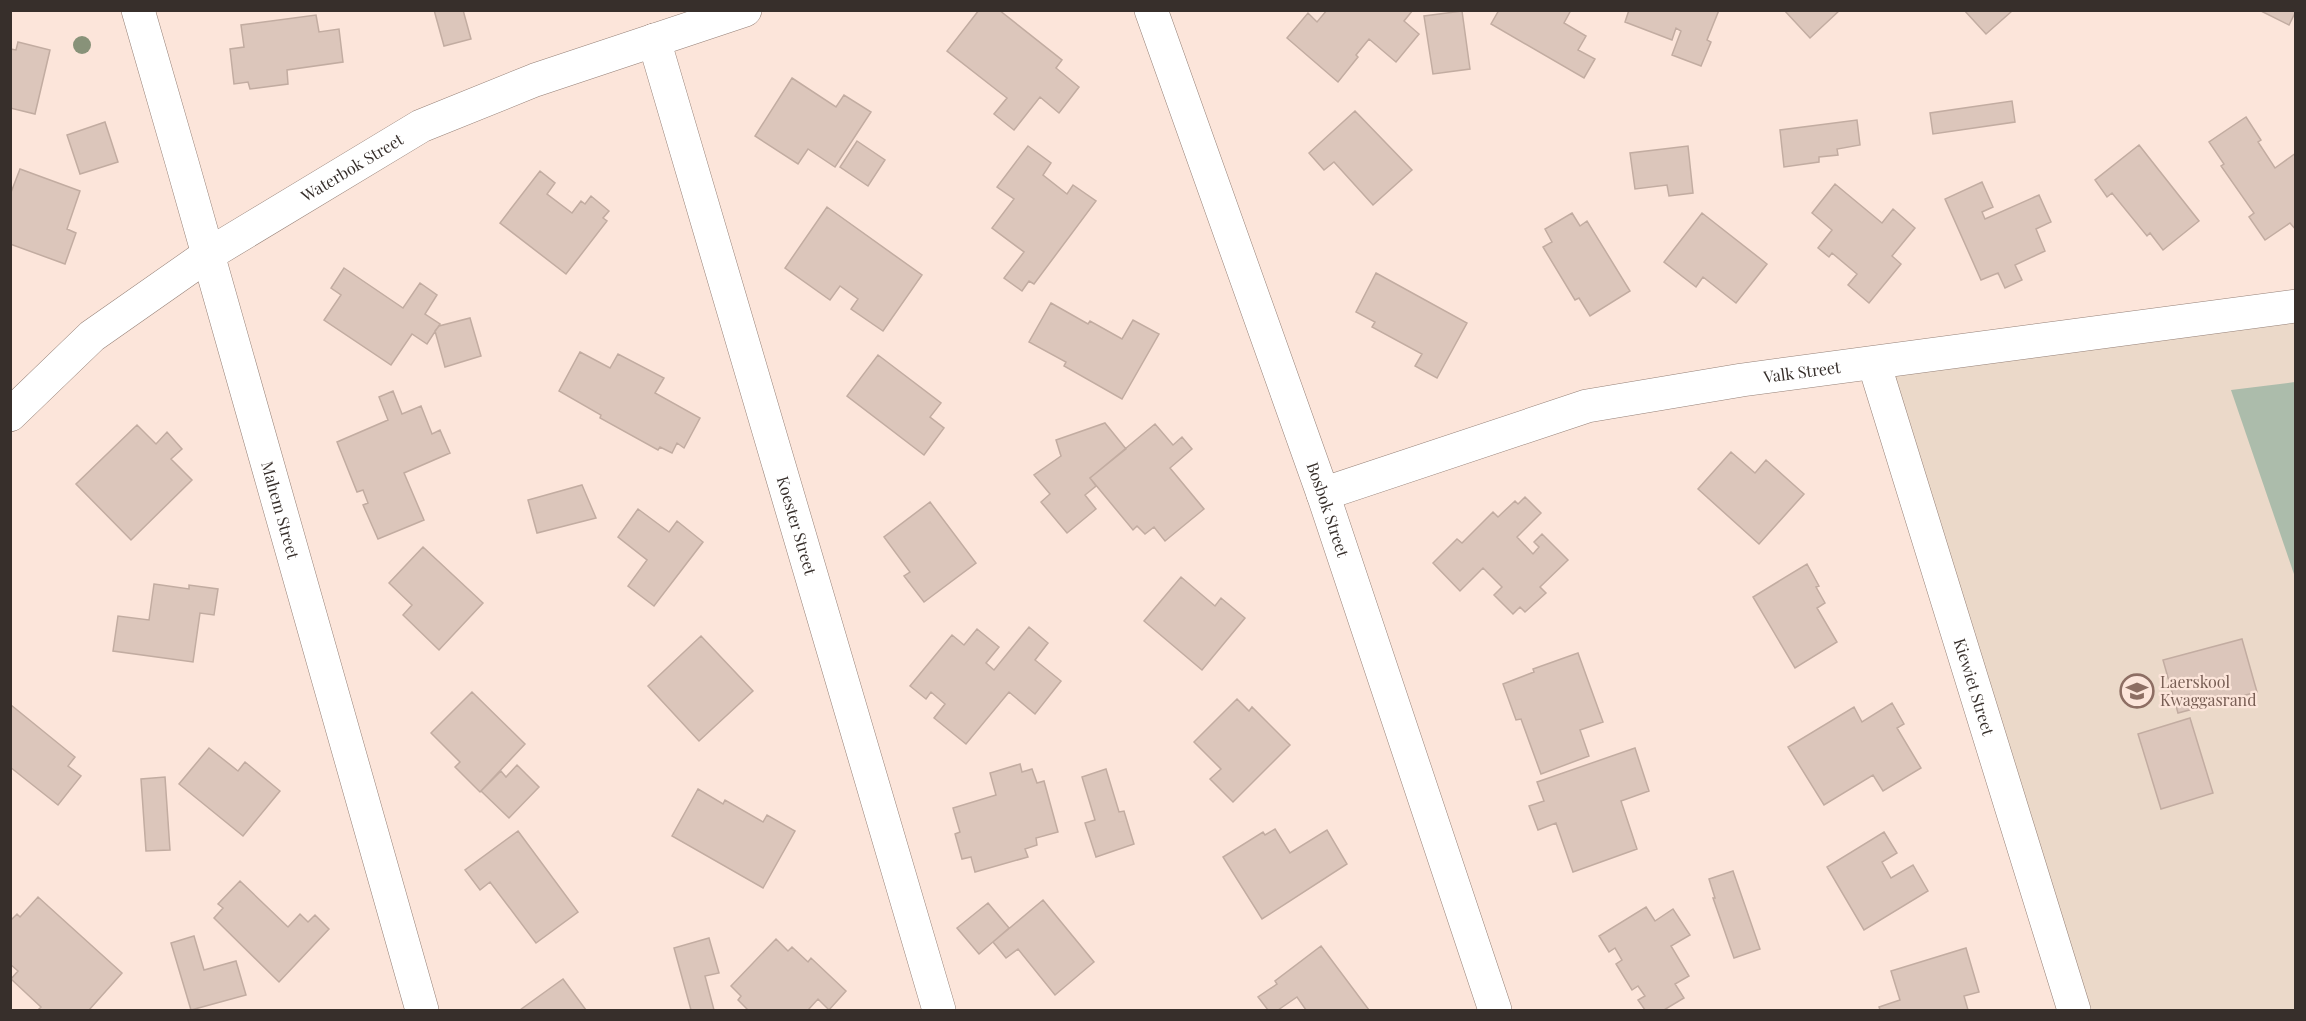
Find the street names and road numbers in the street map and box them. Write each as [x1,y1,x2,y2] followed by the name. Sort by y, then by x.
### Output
[296,128,407,206] street label: Waterbok Street
[1761,356,1842,387] street label: Valk Street
[257,459,305,562] street label: Mahem Street
[1302,459,1354,560] street label: Bosbok Street
[773,473,822,578] street label: Koester Street
[1950,635,2000,738] street label: Kiewiet Street

